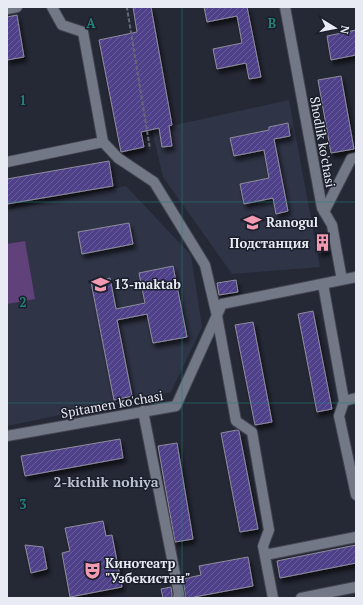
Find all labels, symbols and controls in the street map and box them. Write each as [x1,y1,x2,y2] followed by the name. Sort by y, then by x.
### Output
[315,8,355,48] north arrow
[86,14,96,32] text: A
[268,14,276,32] text: B
[337,24,352,36] text: N
[19,91,27,109] text: 1
[306,95,340,189] street label: Shodlik ko'chasi
[243,212,263,232] school or university icon: Ranogul
[266,213,318,231] place label: Ranogul
[312,233,332,253] building icon: Подстанция
[230,234,309,252] place label: Подстанция
[91,274,111,294] school or university icon: 13-maktab
[114,275,181,293] place label: 13-maktab
[19,293,27,311] text: 2
[59,386,165,422] street label: Spitamen ko'chasi
[54,472,159,491] district label: 2-kichik nohiya
[19,495,27,513] text: 3
[105,554,190,587] place label: Кинотеатр "Узбекистан"
[82,560,102,580] theatre icon: Кинотеатр "Узбекистан"

